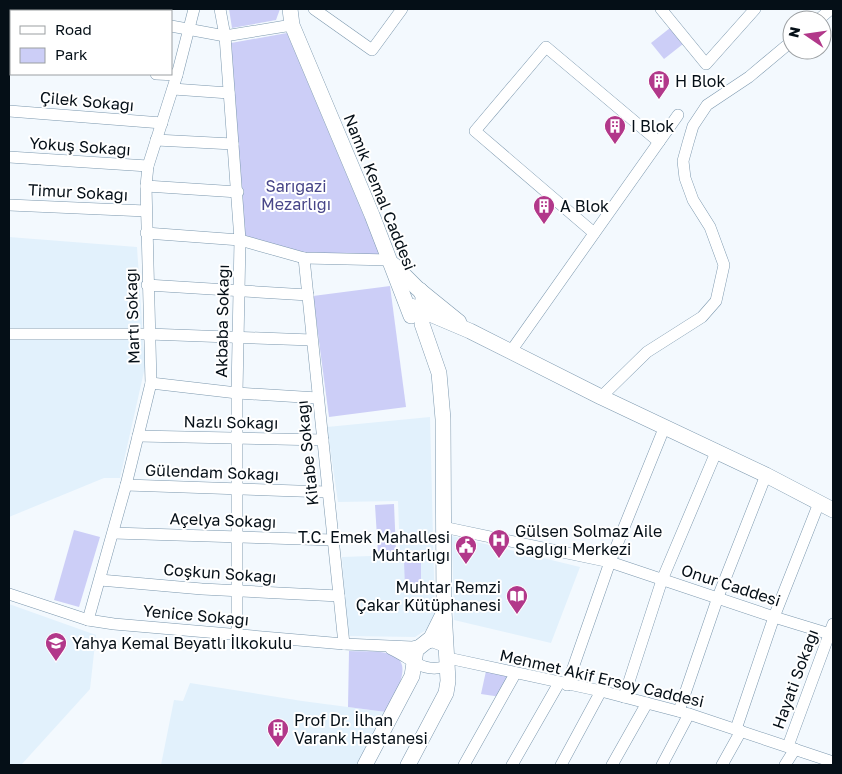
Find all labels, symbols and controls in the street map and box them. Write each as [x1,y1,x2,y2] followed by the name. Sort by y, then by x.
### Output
[10,10,172,75] legend
[782,10,832,60] north arrow
[55,20,92,38] text: Road
[784,25,803,39] text: N
[55,45,88,63] text: Park
[647,69,671,100] building icon: H Blok
[675,71,725,91] place label: H Blok
[39,87,135,115] street label: Çilek Sokağı
[340,111,420,273] street label: Namık Kemal Caddesi
[603,114,627,145] building icon: I Blok
[631,116,674,136] place label: I Blok
[29,132,131,160] street label: Yokuş Sokağı
[261,176,331,214] park label: Sarıgazi Mezarlığı
[27,179,129,205] street label: Timur Sokağı
[532,194,556,225] building icon: A Blok
[560,196,609,216] place label: A Blok
[211,264,233,378] street label: Akbaba Sokağı
[120,268,144,364] street label: Martı Sokağı
[292,399,322,507] street label: Kitabe Sokağı
[184,411,278,433] street label: Nazlı Sokağı
[145,460,279,484] street label: Gülendam Sokağı
[169,508,277,532] street label: Açelya Sokağı
[515,521,662,559] place label: Gülsen Solmaz Aile Sağlığı Merkezi
[298,527,450,565] place label: T.C. Emek Mahallesi Muhtarlığı
[487,528,511,559] hospital icon: Gülsen Solmaz Aile Sağlığı Merkezi
[454,534,478,565] public building icon: T.C. Emek Mahallesi Muhtarlığı
[163,559,277,587] street label: Coşkun Sokağı
[679,560,783,610] street label: Onur Caddesi
[356,577,501,615] place label: Muhtar Remzi Çakar Kütüphanesi
[505,584,529,615] library icon: Muhtar Remzi Çakar Kütüphanesi
[142,600,250,630] street label: Yenice Sokağı
[768,626,822,732] street label: Hayati Sokağı
[44,631,68,662] school or university icon: Yahya Kemal Beyatlı İlkokulu
[72,633,292,653] place label: Yahya Kemal Beyatlı İlkokulu
[498,645,706,711] street label: Mehmet Akif Ersoy Caddesi
[294,710,428,748] place label: Prof Dr. İlhan Varank Hastanesi
[266,717,290,748] building icon: Prof Dr. İlhan Varank Hastanesi

